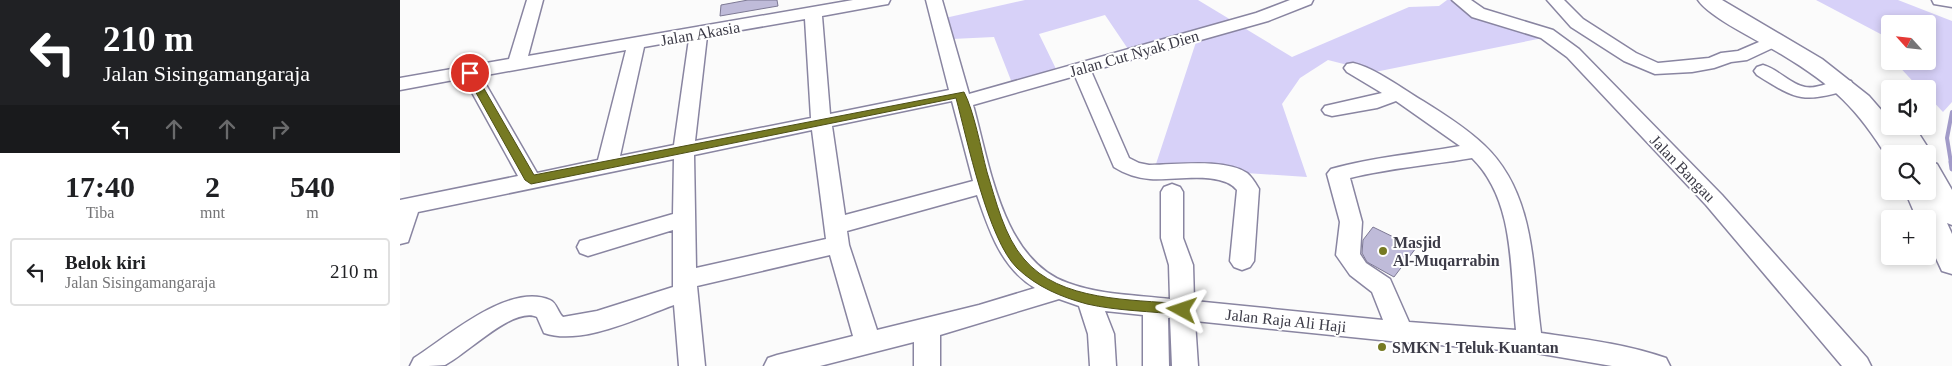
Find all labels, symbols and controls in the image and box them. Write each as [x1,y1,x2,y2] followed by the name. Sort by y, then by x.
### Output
[1881,15,1936,70] north arrow
[1881,15,1936,265] map controls
[659,18,741,49] street label: Jalan Akasia
[20,20,85,85] icon: left
[103,20,193,59] text: 210 m
[1068,27,1201,81] street label: Jalan Cut Nyak Dien
[449,52,491,94] pin
[456,59,484,87] icon: arrive
[103,61,310,86] text: Jalan Sisingamangaraja
[1881,80,1936,135] button: sound
[107,115,135,143] icon: left
[160,115,188,143] icon: ahead
[213,115,241,143] icon: ahead
[266,115,294,143] icon: right
[1646,132,1719,206] street label: Jalan Bangau
[1881,145,1936,200] button: search
[65,170,135,203] text: 17:40
[205,170,220,203] text: 2
[290,170,335,203] text: 540
[86,204,114,221] text: Tiba
[200,204,225,221] text: mnt
[306,204,319,221] text: m
[1881,210,1936,265] button: +
[1393,234,1500,270] place label: Masjid Al-Muqarrabin
[1377,245,1389,257] marker: Masjid Al-Muqarrabin
[65,252,146,273] text: Belok kiri
[22,258,50,286] icon: left
[330,261,378,282] text: 210 m
[65,274,216,291] text: Jalan Sisingamangaraja
[1155,283,1207,335] position arrow
[1225,306,1348,336] street label: Jalan Raja Ali Haji
[1392,339,1559,356] place label: SMKN 1 Teluk Kuantan
[1376,341,1388,353] marker: SMKN 1 Teluk Kuantan

